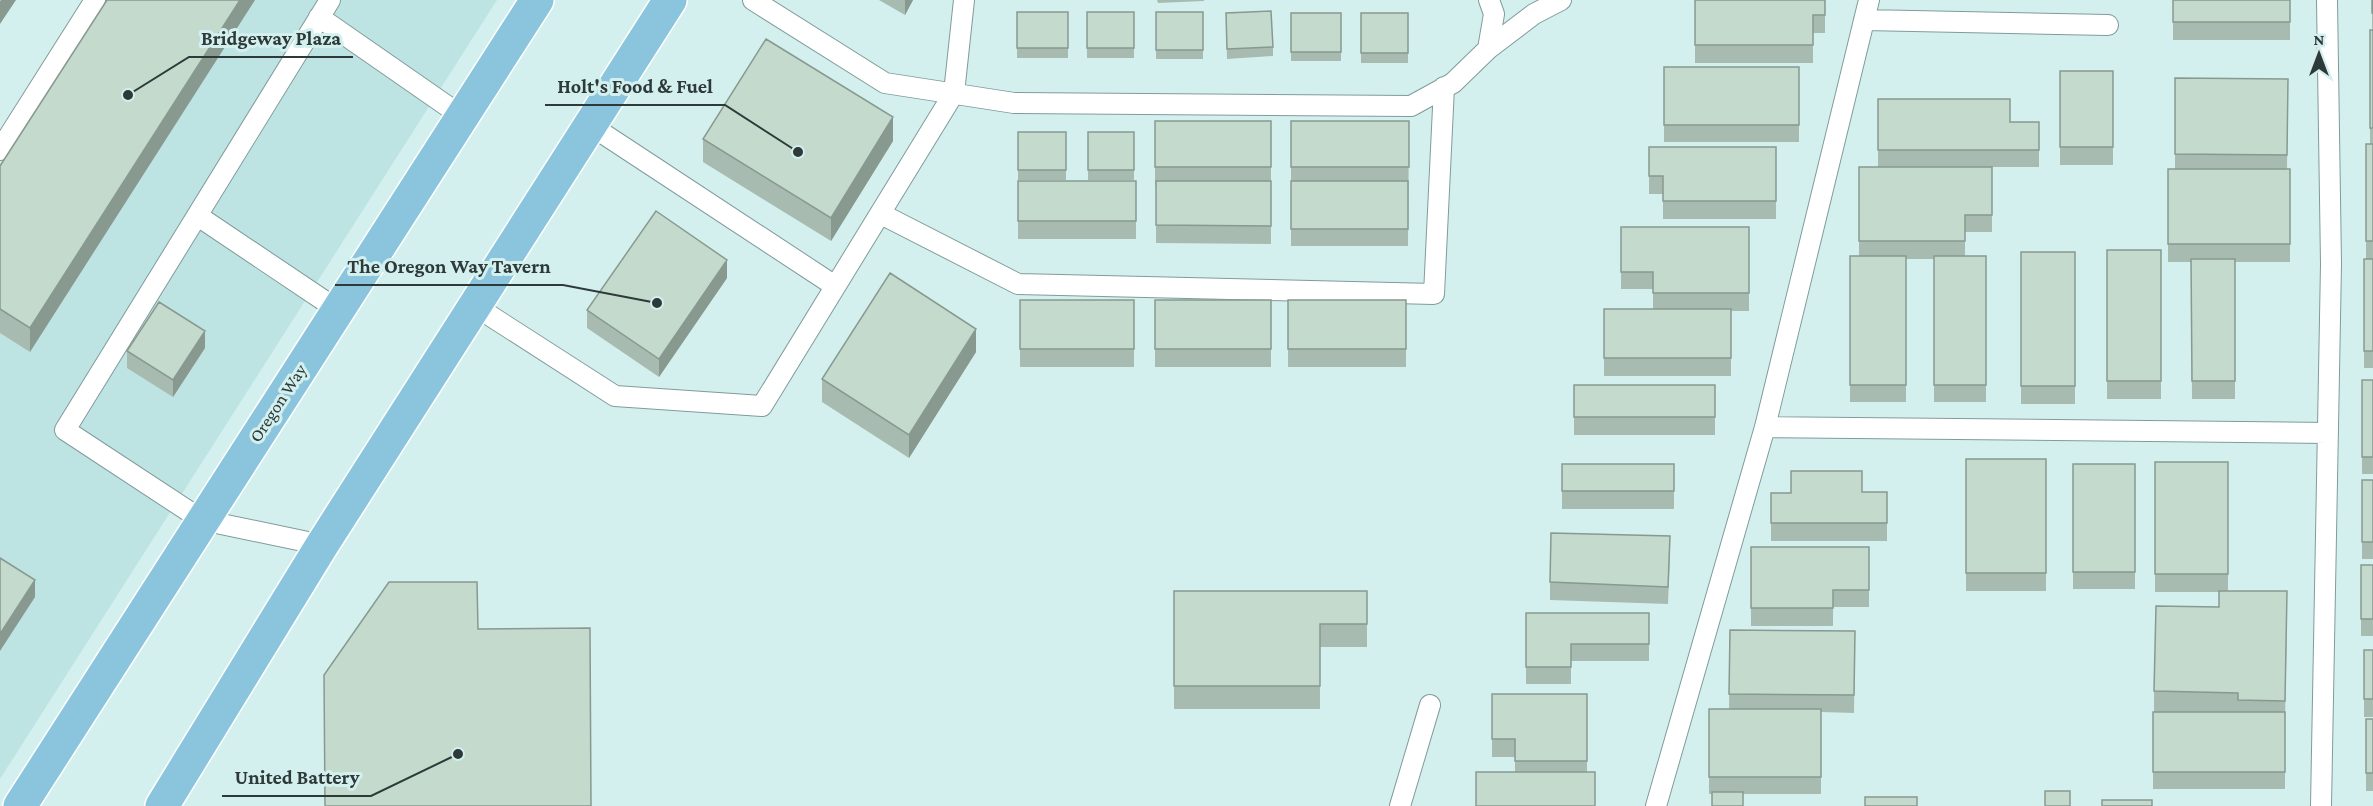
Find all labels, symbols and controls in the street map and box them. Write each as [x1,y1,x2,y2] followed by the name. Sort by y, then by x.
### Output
[189,19,353,57] callout: Bridgeway Plaza
[2289,24,2349,84] north arrow
[201,27,341,49] text: Bridgeway Plaza
[2314,31,2325,48] text: N
[545,67,725,105] callout: Holt's Food & Fuel
[557,75,713,97] text: Holt's Food & Fuel
[335,247,563,285] callout: The Oregon Way Tavern
[347,255,551,277] text: The Oregon Way Tavern
[245,360,311,446] street label: Oregon Way
[222,758,371,796] callout: United Battery
[235,766,360,788] text: United Battery

